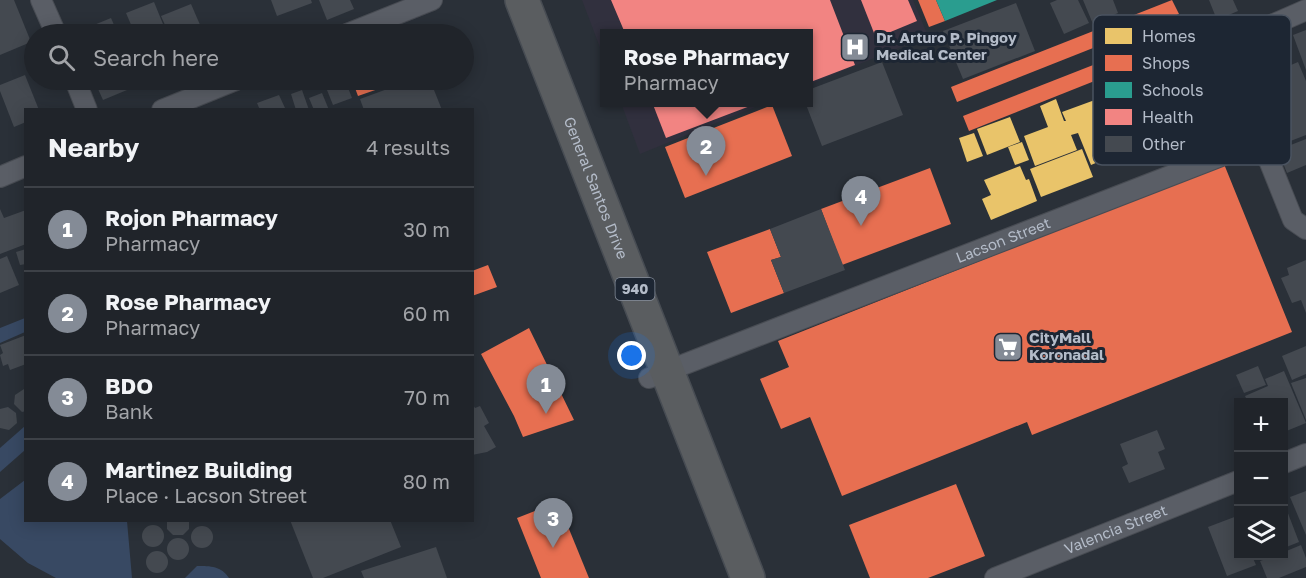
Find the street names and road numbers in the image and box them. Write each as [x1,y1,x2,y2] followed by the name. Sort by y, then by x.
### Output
[561,114,632,262] street label: General Santos Drive
[953,213,1053,266] street label: Lacson Street
[616,278,654,300] road number: 940
[1061,500,1169,557] street label: Valencia Street

